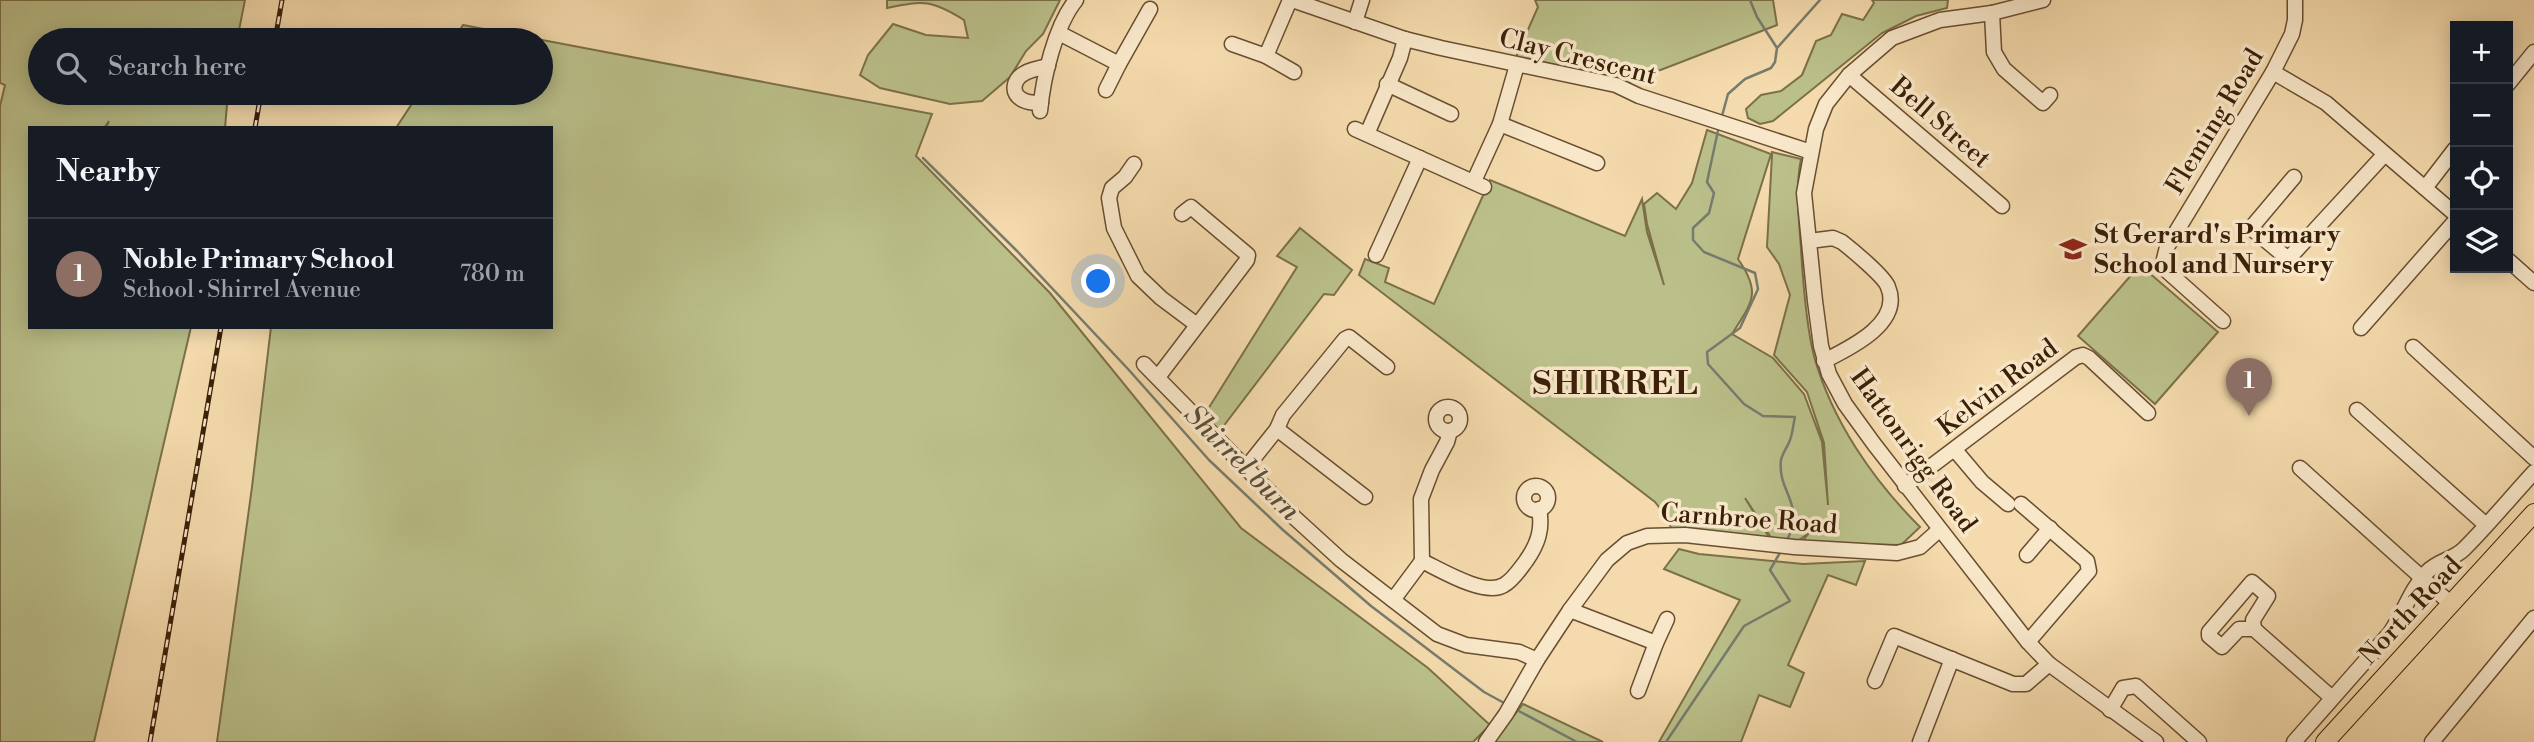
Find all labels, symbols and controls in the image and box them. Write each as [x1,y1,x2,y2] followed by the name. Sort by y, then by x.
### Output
[2450,21,2513,273] map controls
[2450,21,2513,84] button: +
[1496,22,1660,92] street label: Clay Crescent
[28,28,553,105] search box
[2159,43,2271,200] street label: Fleming Road
[52,48,90,86] icon: search
[108,51,247,83] text: Search here
[1883,70,1997,175] street label: Bell Street
[2450,84,2513,147] button: −
[2450,147,2513,210] button: locate
[56,153,160,191] text: Nearby
[2450,210,2513,273] button: layers
[2094,219,2341,281] place label: St Gerard's Primary School and Nursery
[2058,234,2088,264] school or university icon: St Gerard's Primary School and Nursery
[123,244,394,276] text: Noble Primary School
[73,260,85,288] text: 1
[460,260,525,288] text: 780 m
[1081,264,1115,298] your location
[123,276,361,304] text: School · Shirrel Avenue
[1931,332,2064,443] street label: Kelvin Road
[2226,358,2272,416] pin: 1
[1843,362,1984,539] street label: Hattonrigg Road
[1532,364,1700,405] district label: SHIRREL
[1177,398,1308,529] water label: Shirrel burn
[1659,497,1839,541] street label: Carnbroe Road
[2353,550,2469,671] street label: North Road

